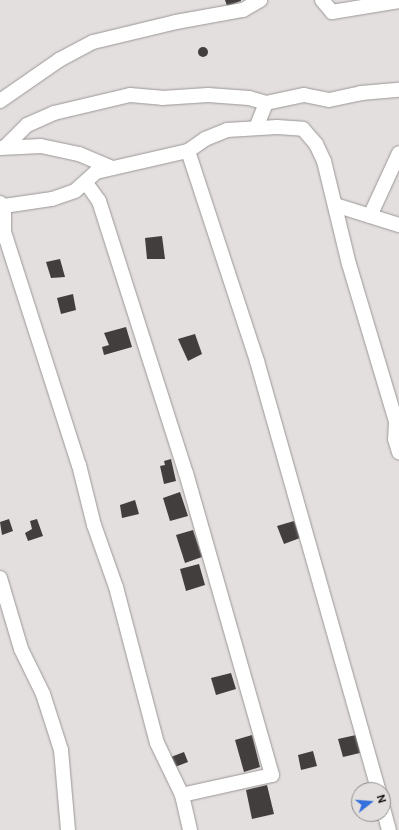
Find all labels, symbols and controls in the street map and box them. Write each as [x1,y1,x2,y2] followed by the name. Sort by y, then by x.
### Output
[351,782,391,822] north arrow
[374,793,389,805] text: N

